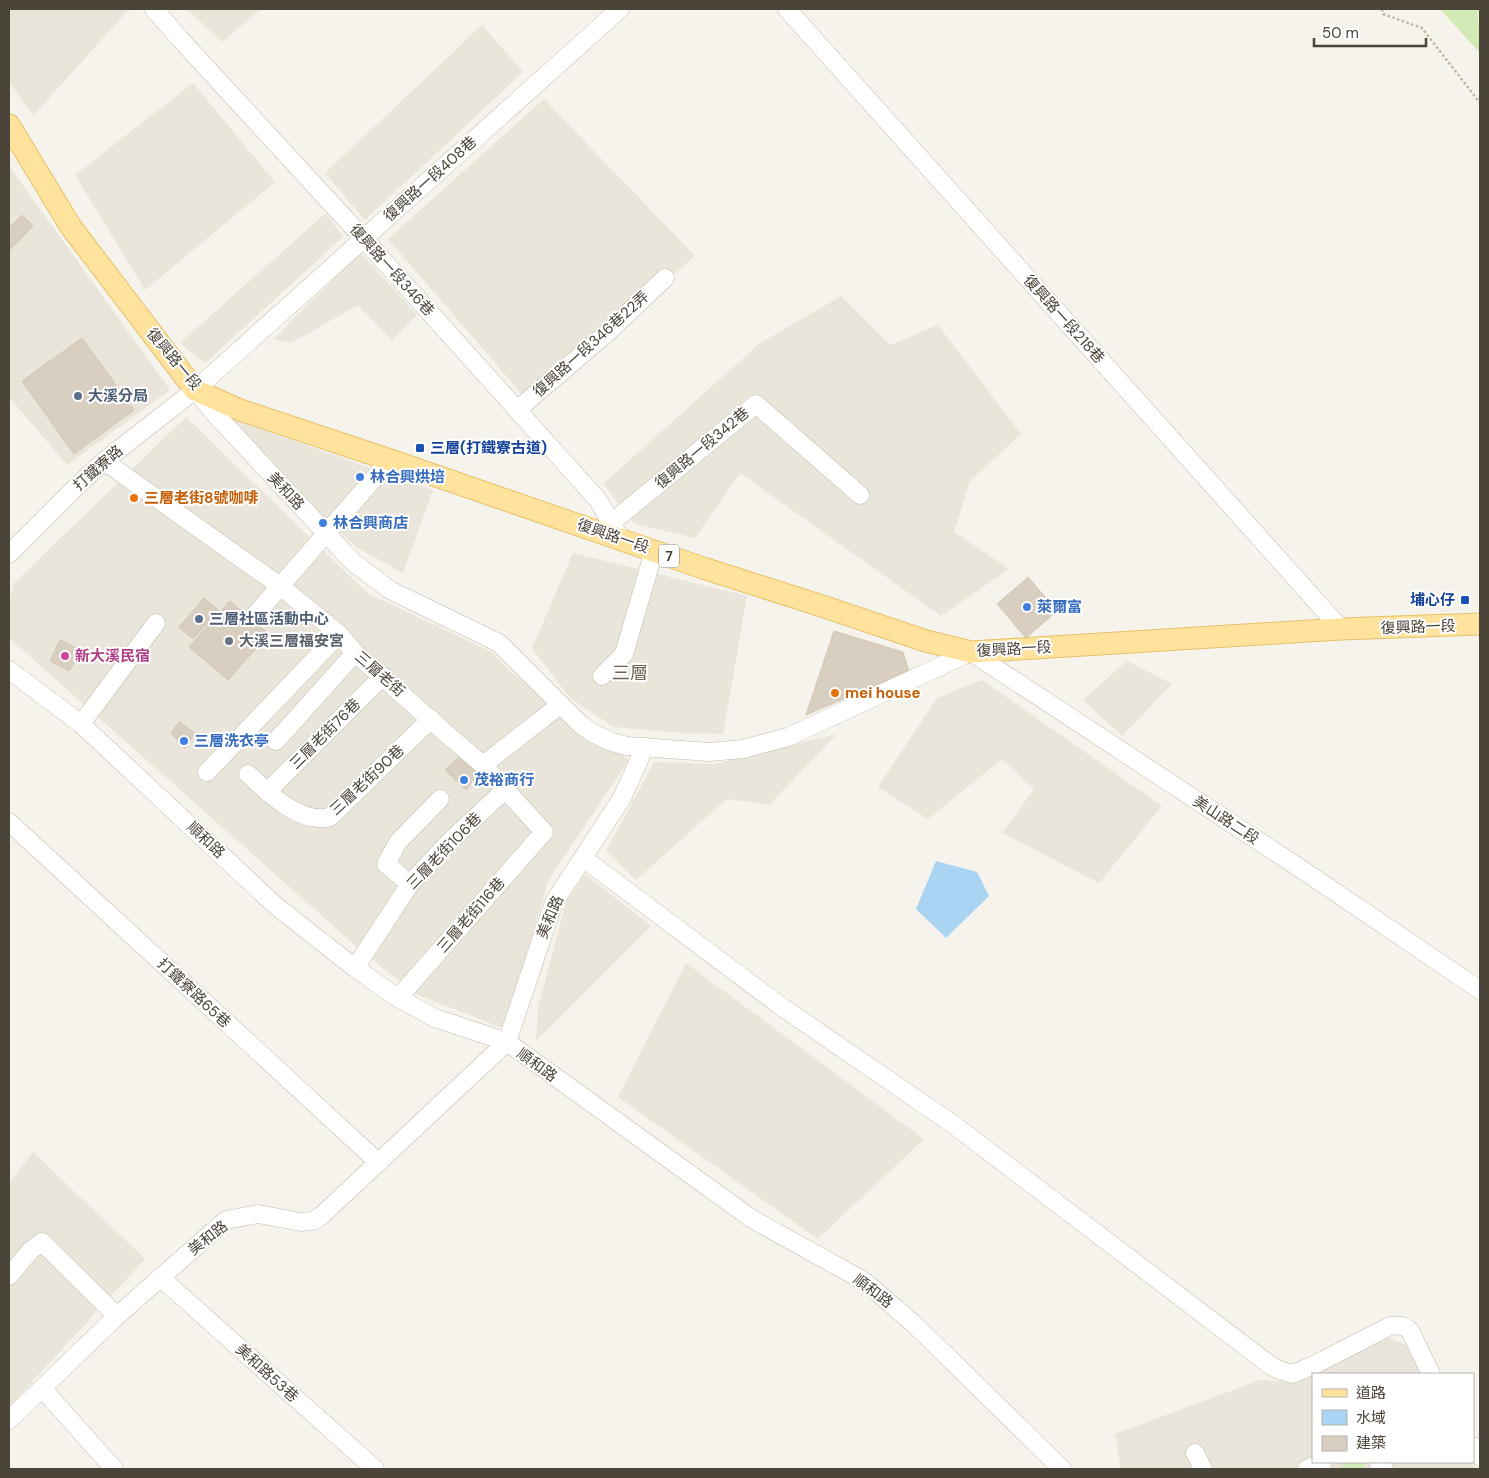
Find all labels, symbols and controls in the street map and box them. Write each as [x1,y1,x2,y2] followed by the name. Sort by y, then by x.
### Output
[1314,15,1426,47] scale bar
[1322,23,1359,43] text: 50 m
[379,132,481,226] street label: 復興路一段408巷
[345,220,439,320] street label: 復興路一段346巷
[1019,271,1109,367] street label: 復興路一段218巷
[529,286,653,402] street label: 復興路一段346巷22弄
[142,324,206,394] street label: 復興路一段
[88,386,148,406] place label: 大溪分局
[72,390,84,402] marker: 大溪分局
[651,403,753,493] street label: 復興路一段342巷
[430,438,547,458] place label: 三層(打鐵寮古道)
[69,441,127,495] street label: 打鐵寮路
[414,442,426,454] marker: 三層(打鐵寮古道)
[370,467,445,487] place label: 林合興烘培
[263,468,309,514] street label: 美和路
[354,471,366,483] marker: 林合興烘培
[144,488,259,508] place label: 三層老街8號咖啡
[128,492,140,504] marker: 三層老街8號咖啡
[333,513,408,533] place label: 林合興商店
[574,514,652,558] street label: 復興路一段
[317,517,329,529] marker: 林合興商店
[659,544,679,568] road number: 7
[1410,590,1455,610] place label: 埔心仔
[1459,594,1471,606] marker: 埔心仔
[1037,597,1082,617] place label: 萊爾富
[1021,601,1033,613] marker: 萊爾富
[209,609,329,629] place label: 三層社區活動中心
[193,613,205,625] marker: 三層社區活動中心
[1380,616,1456,638] street label: 復興路一段
[239,631,344,651] place label: 大溪三層福安宮
[223,635,235,647] marker: 大溪三層福安宮
[976,637,1052,661] street label: 復興路一段
[75,646,150,666] place label: 新大溪民宿
[351,647,409,701] street label: 三層老街
[59,650,71,662] marker: 新大溪民宿
[612,661,648,685] district label: 三層
[845,683,920,703] place label: mei house
[829,687,841,699] marker: mei house
[285,694,365,774] street label: 三層老街76巷
[194,731,269,751] place label: 三層洗衣亭
[178,735,190,747] marker: 三層洗衣亭
[326,740,408,820] street label: 三層老街90巷
[474,770,534,790] place label: 茂裕商行
[458,774,470,786] marker: 茂裕商行
[1189,791,1263,849] street label: 美山路二段
[402,808,486,894] street label: 三層老街106巷
[183,817,229,863] street label: 順和路
[433,873,509,957] street label: 三層老街116巷
[532,892,568,942] street label: 美和路
[153,954,235,1032] street label: 打鐵寮路65巷
[513,1044,561,1086] street label: 順和路
[184,1216,232,1260] street label: 美和路
[849,1269,897,1313] street label: 順和路
[231,1339,303,1407] street label: 美和路53巷
[1312,1373,1474,1463] legend
[1356,1383,1386,1403] text: 道路
[1356,1408,1386,1428] text: 水域
[1356,1433,1386,1453] text: 建築

